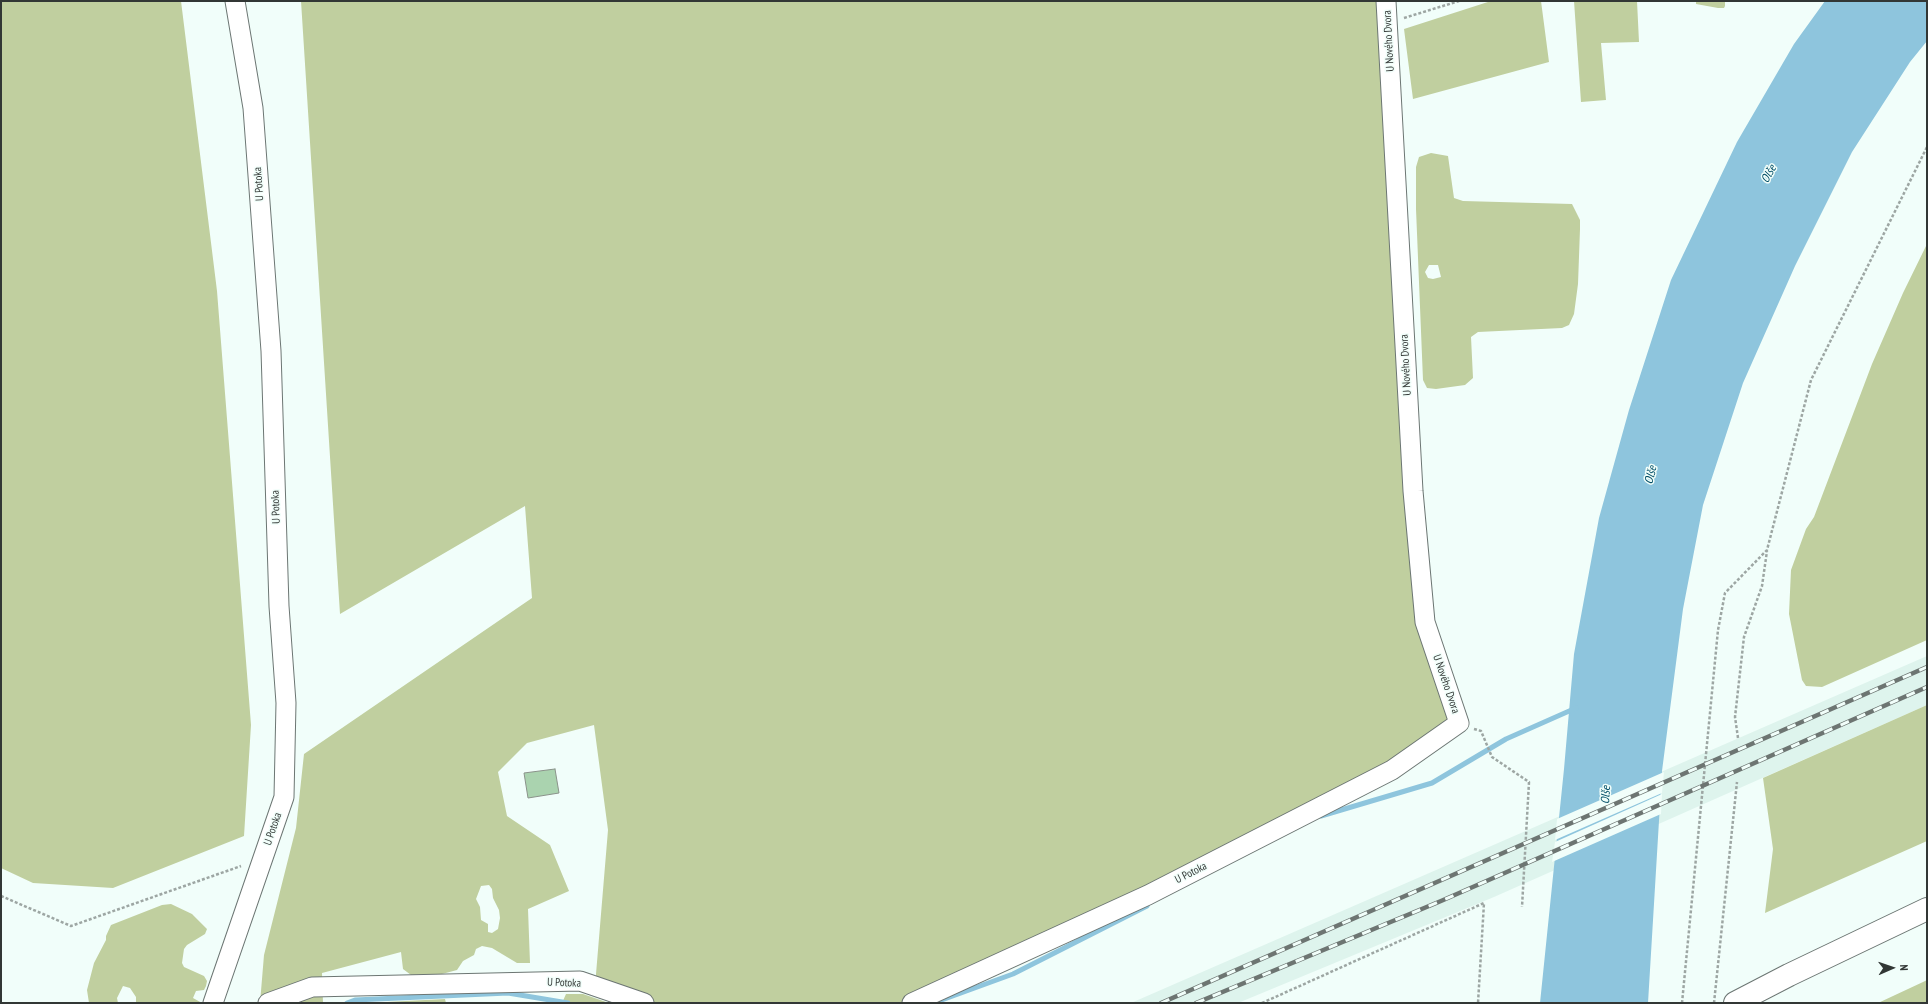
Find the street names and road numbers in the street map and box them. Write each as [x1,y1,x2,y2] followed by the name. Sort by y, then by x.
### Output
[1381,10,1397,72] street label: U Nového Dvora
[251,167,267,201] street label: U Potoka
[1398,334,1414,396] street label: U Nového Dvora
[269,490,283,524] street label: U Potoka
[1430,653,1462,715] street label: U Nového Dvora
[261,811,285,847] street label: U Potoka
[1173,859,1209,887] street label: U Potoka
[547,976,581,990] street label: U Potoka

